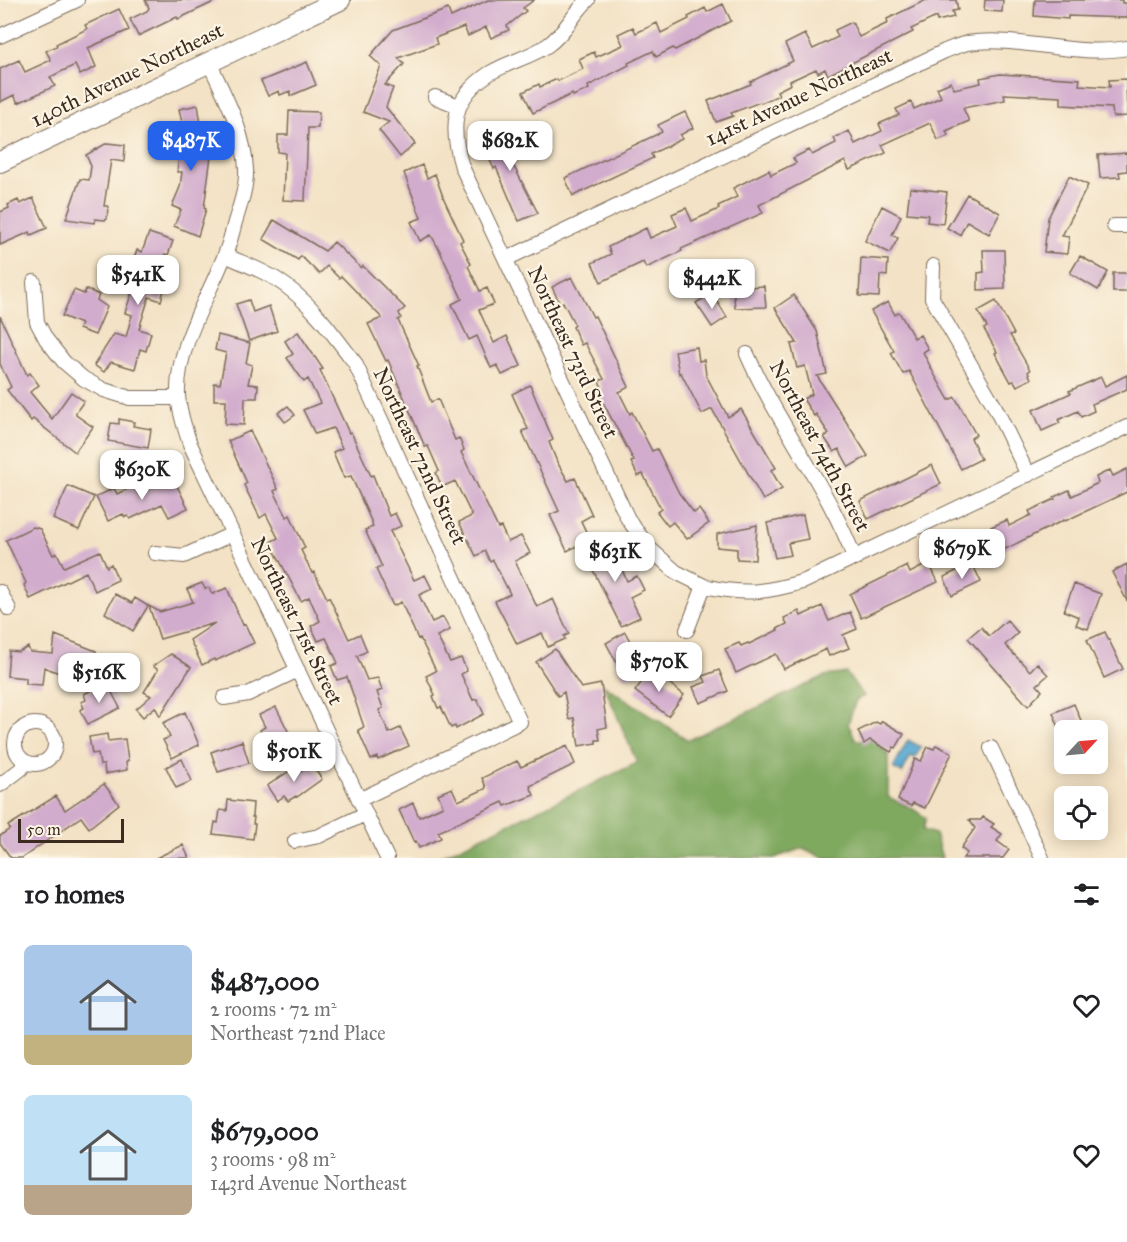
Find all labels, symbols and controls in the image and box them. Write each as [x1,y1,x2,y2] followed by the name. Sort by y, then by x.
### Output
[26,17,228,133] street label: 140th Avenue Northeast
[701,42,897,152] street label: 141st Avenue Northeast
[149,121,233,172] pin: $487K
[468,121,552,172] pin: $682K
[162,128,220,152] text: $487K
[482,128,538,152] text: $682K
[96,255,180,306] pin: $541K
[670,259,754,310] pin: $442K
[111,262,165,286] text: $541K
[522,262,625,443] street label: Northeast 73rd Street
[683,266,741,290] text: $442K
[764,356,876,537] street label: Northeast 74th Street
[368,363,473,549] street label: Northeast 72nd Street
[100,450,184,501] pin: $630K
[114,457,170,481] text: $630K
[920,529,1004,580] pin: $679K
[573,532,657,583] pin: $631K
[245,533,349,710] street label: Northeast 71st Street
[933,536,991,560] text: $679K
[589,539,641,563] text: $631K
[617,642,701,693] pin: $570K
[630,649,688,673] text: $570K
[57,653,141,704] pin: $516K
[72,660,126,684] text: $516K
[1054,720,1108,774] north arrow
[1054,720,1108,840] map controls
[252,732,336,783] pin: $501K
[267,739,321,763] text: $501K
[1054,786,1108,840] button: locate
[18,816,124,844] scale bar
[27,820,61,839] text: 50 m
[24,878,125,910] text: 10 homes
[1070,878,1103,911] icon: filters
[210,965,320,997] text: $487,000
[72,969,144,1041] icon: home
[1070,989,1103,1022] icon: heart
[210,997,337,1021] text: 2 rooms · 72 m²
[210,1021,386,1045] text: Northeast 72nd Place
[210,1115,319,1147] text: $679,000
[72,1119,144,1191] icon: home
[1070,1139,1103,1172] icon: heart
[210,1147,335,1171] text: 3 rooms · 98 m²
[210,1171,407,1195] text: 143rd Avenue Northeast

